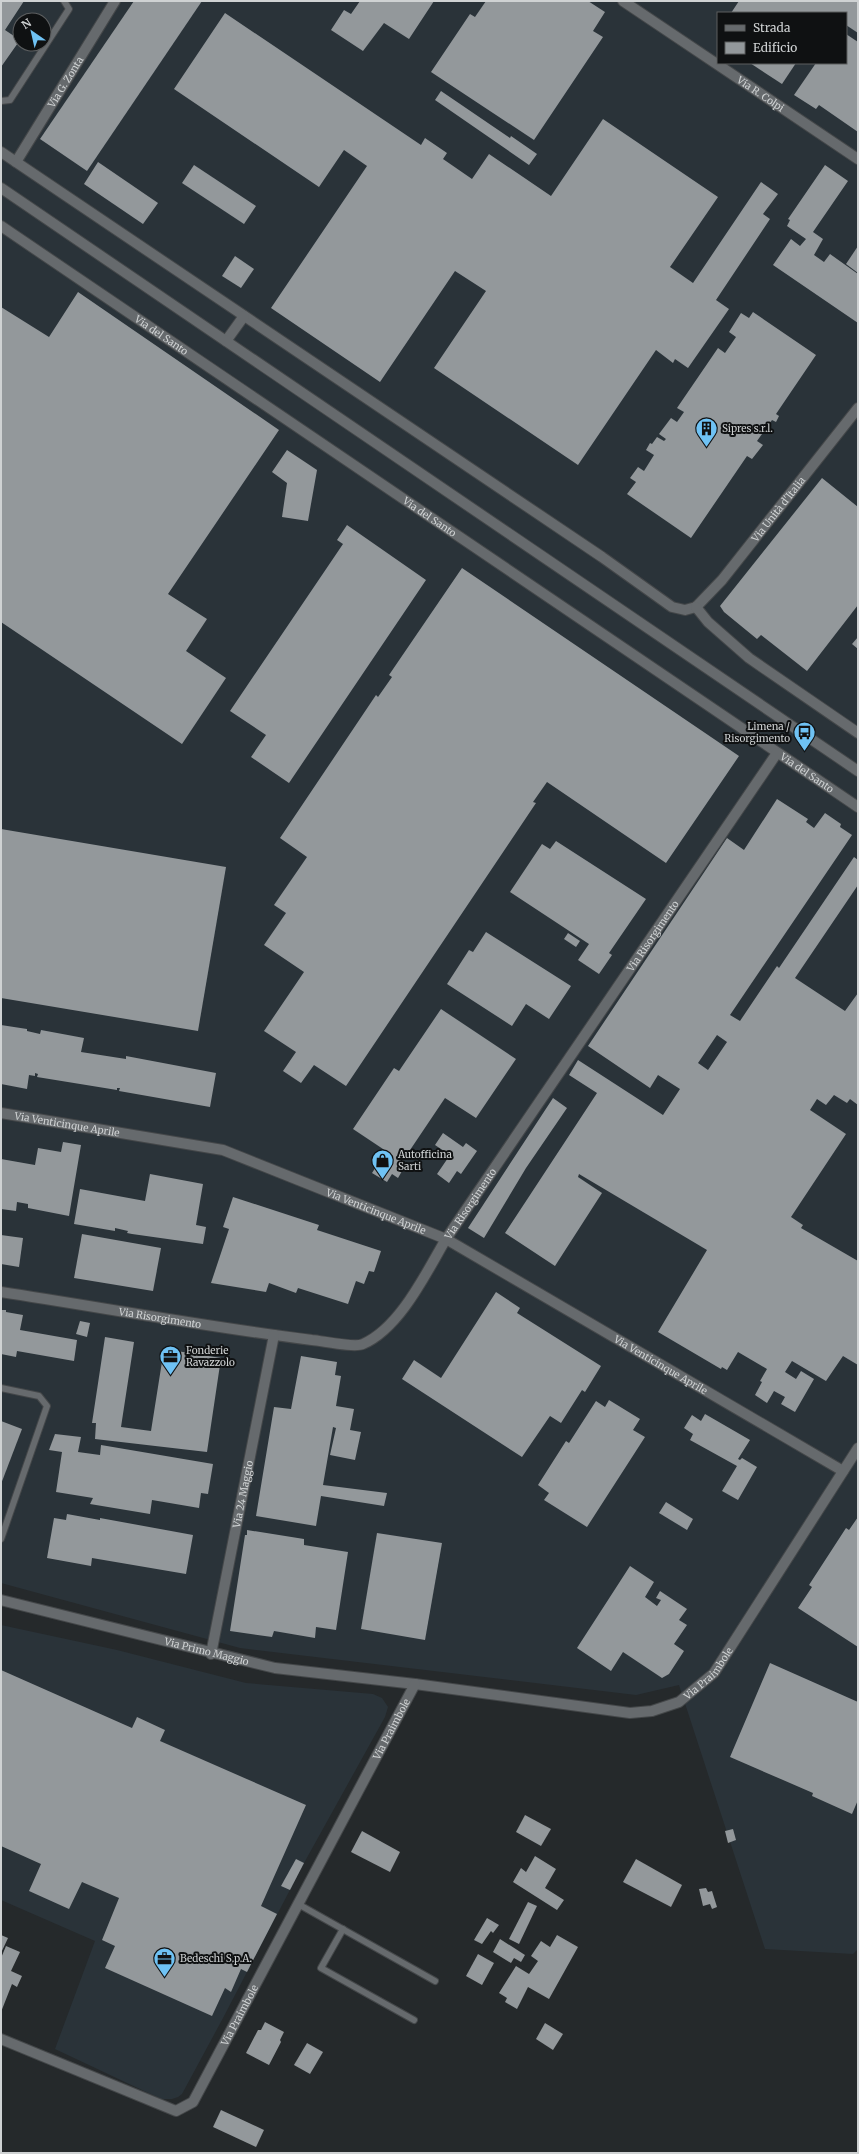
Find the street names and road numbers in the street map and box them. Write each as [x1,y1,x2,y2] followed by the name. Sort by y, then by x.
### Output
[44,54,87,111] street label: Via G. Zonta
[734,73,786,114] street label: Via R. Colpi
[131,312,191,358] street label: Via del Santo
[748,474,809,545] street label: Via Unità d'Italia
[399,494,459,540] street label: Via del Santo
[777,750,836,796] street label: Via del Santo
[624,898,682,975] street label: Via Risorgimento
[13,1109,121,1140] street label: Via Venticinque Aprile
[441,1166,499,1243] street label: Via Risorgimento
[323,1185,428,1237] street label: Via Venticinque Aprile
[117,1305,202,1331] street label: Via Risorgimento
[611,1332,710,1397] street label: Via Venticinque Aprile
[230,1459,256,1530] street label: Via 24 Maggio
[162,1635,250,1668] street label: Via Primo Maggio
[680,1645,736,1703] street label: Via Praimbole
[370,1696,413,1763] street label: Via Praimbole
[218,1982,261,2049] street label: Via Praimbole

